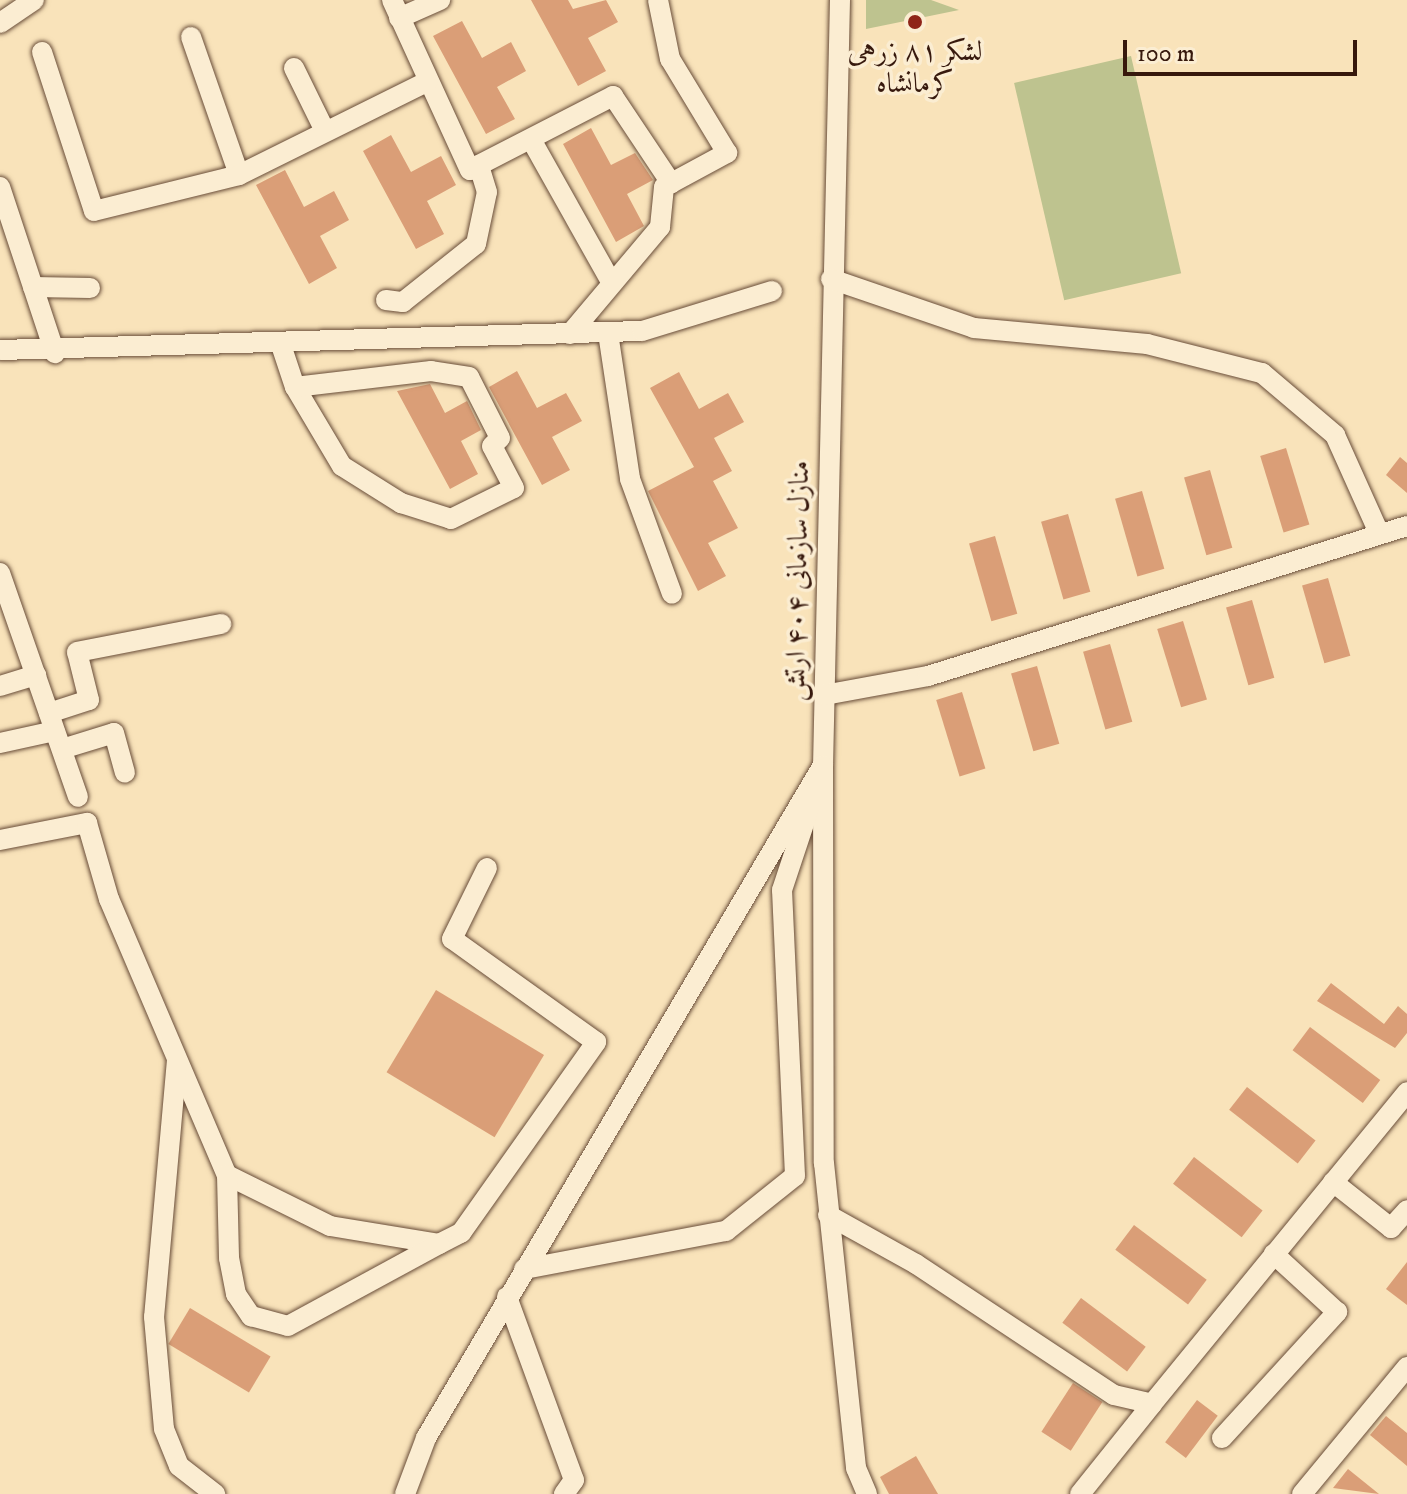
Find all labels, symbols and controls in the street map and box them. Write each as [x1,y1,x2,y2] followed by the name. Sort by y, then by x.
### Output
[906,13,924,31] marker: لشکر ۸۱ زرهی کرمانشاه
[1127,24,1361,74] scale bar
[847,35,983,101] place label: لشکر ۸۱ زرهی کرمانشاه
[1137,39,1195,69] text: 100 m
[779,460,817,702] street label: منازل سازمانی ۴۰۴ ارتش

